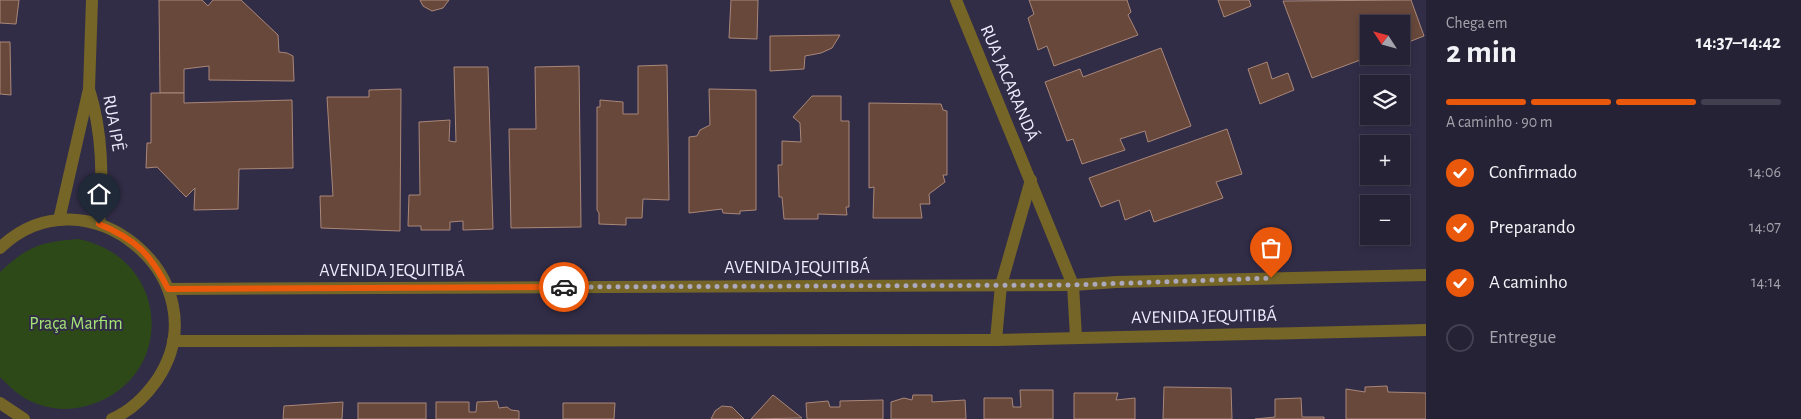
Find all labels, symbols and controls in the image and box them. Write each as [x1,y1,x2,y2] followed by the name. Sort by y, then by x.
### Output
[1360,15,1410,65] north arrow
[1360,15,1410,245] map controls
[1446,15,1508,31] text: Chega em
[977,21,1044,144] street label: RUA JACARANDÁ
[1696,33,1781,52] text: 14:37–14:42
[1446,36,1517,68] text: 2 min
[1360,75,1410,125] button: layers
[99,93,130,153] street label: RUA IPÊ
[1446,114,1553,130] text: A caminho · 90 m
[1360,135,1410,185] button: +
[1446,159,1474,187] icon: check
[1489,163,1577,182] text: Confirmado
[1748,164,1781,180] text: 14:06
[78,173,120,224] pin
[85,180,113,208] icon: home
[1360,195,1410,245] button: −
[1446,214,1474,242] icon: check
[1489,218,1575,237] text: Preparando
[1749,219,1781,235] text: 14:07
[1250,227,1292,278] pin
[1257,234,1285,262] icon: bag
[724,256,870,277] street label: AVENIDA JEQUITIBÁ
[319,259,465,280] street label: AVENIDA JEQUITIBÁ
[539,262,589,312] courier
[1446,269,1474,297] icon: check
[550,273,578,301] icon: car
[1489,273,1568,292] text: A caminho
[1751,274,1781,290] text: 14:14
[1131,304,1278,327] street label: AVENIDA JEQUITIBÁ
[29,315,123,333] park label: Praça Marfim
[1489,328,1556,347] text: Entregue

